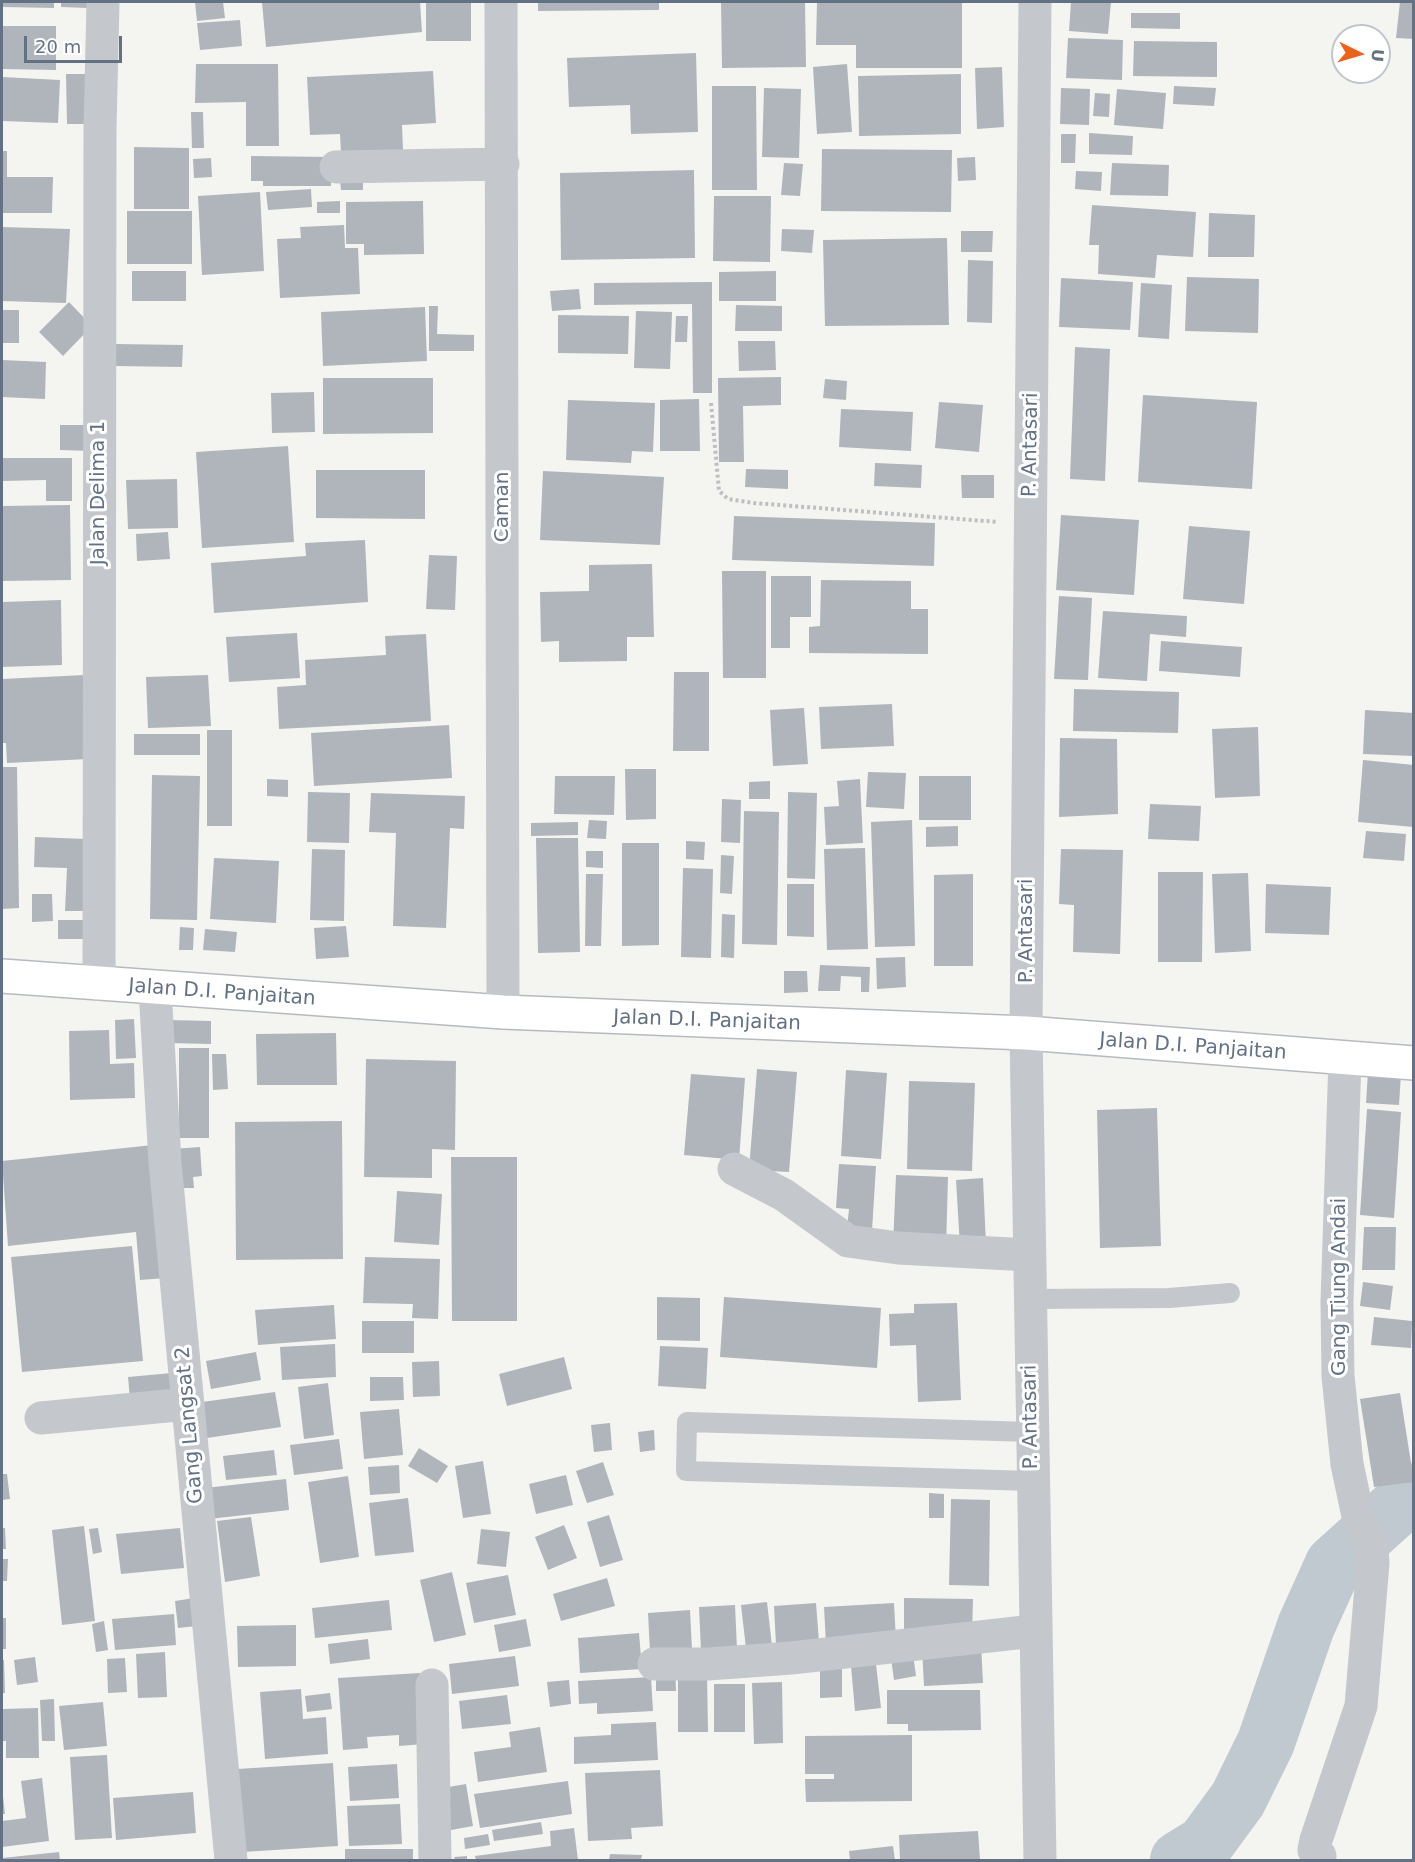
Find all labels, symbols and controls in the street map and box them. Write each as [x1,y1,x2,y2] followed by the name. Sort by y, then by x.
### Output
[27,24,124,62] scale bar
[1331,24,1391,84] north arrow
[35,36,81,57] text: 20 m
[1367,48,1387,63] text: U
[1018,393,1044,497] street label: P. Antasari
[87,421,111,565] street label: Jalan Delima 1
[491,472,515,542] street label: Caman
[1015,879,1039,983] street label: P. Antasari
[128,974,316,1012] street label: Jalan D.I. Panjaitan
[613,1006,801,1036] street label: Jalan D.I. Panjaitan
[1099,1028,1287,1066] street label: Jalan D.I. Panjaitan
[1328,1198,1352,1376] street label: Gang Tiung Andai
[171,1345,209,1505] street label: Gang Langsat 2
[1018,1365,1044,1469] street label: P. Antasari

